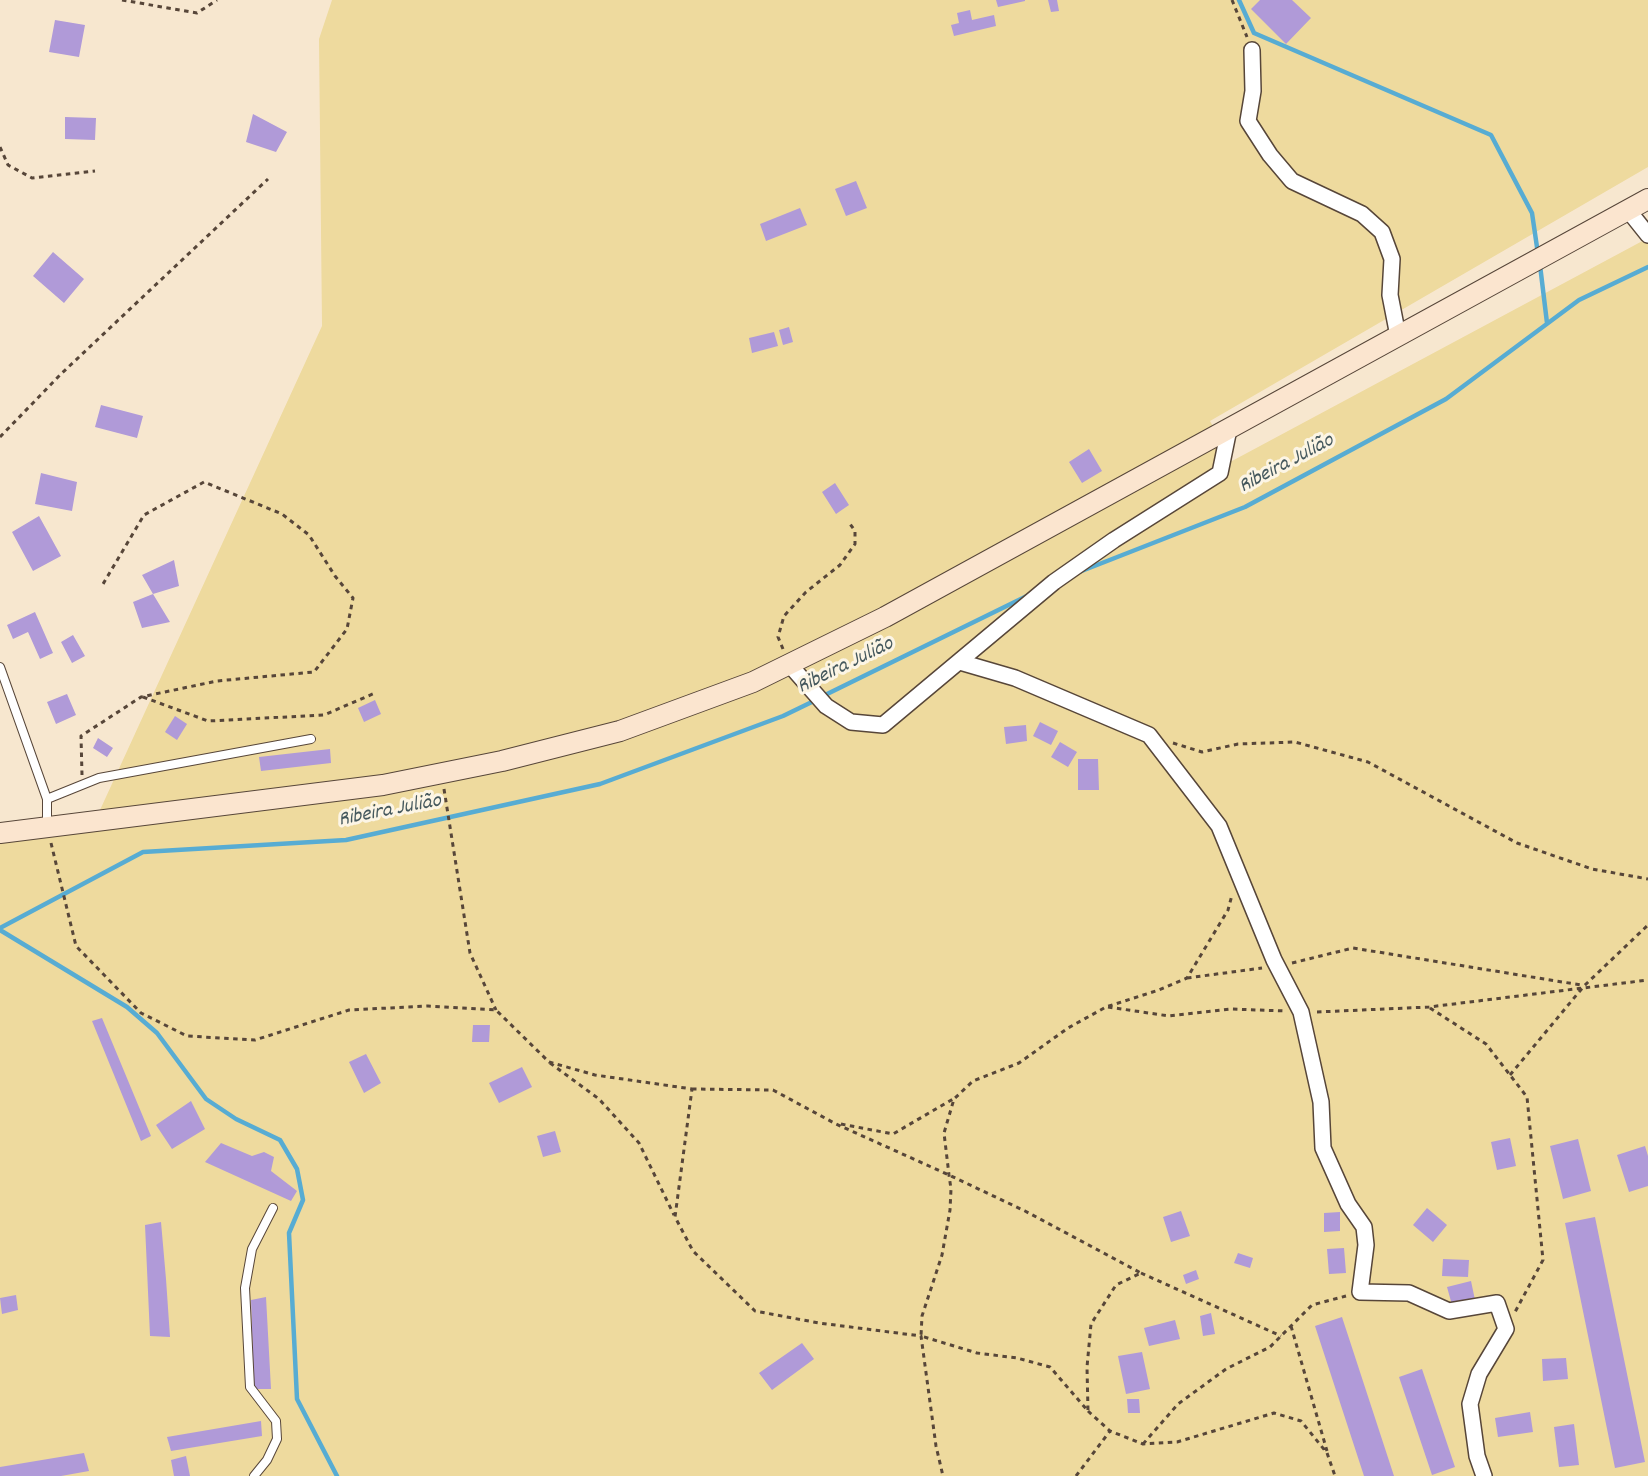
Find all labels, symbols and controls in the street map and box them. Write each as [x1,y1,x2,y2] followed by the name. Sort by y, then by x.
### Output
[1235,429,1339,501] water label: Ribeira Julião
[794,633,898,701] water label: Ribeira Julião
[337,790,443,834] water label: Ribeira Julião

